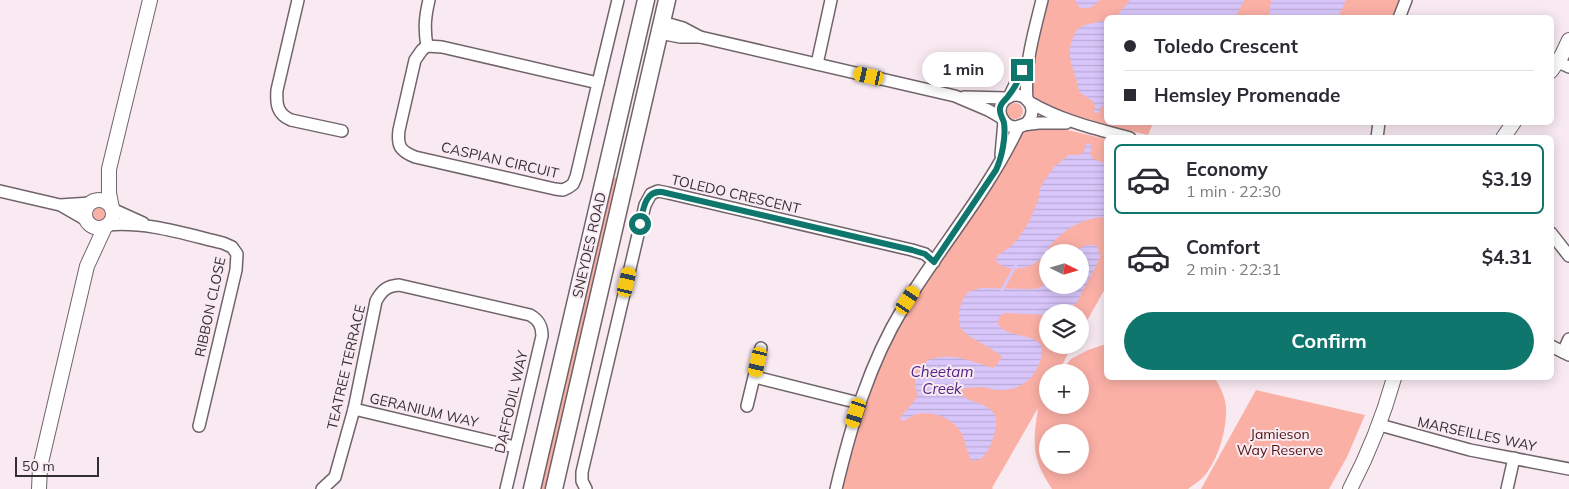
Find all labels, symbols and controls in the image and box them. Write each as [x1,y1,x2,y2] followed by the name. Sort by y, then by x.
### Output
[1154,34,1298,58] text: Toledo Crescent
[922,52,1004,88] callout: 1 min
[942,59,984,79] text: 1 min
[1011,59,1033,81] route end
[852,65,885,87] car
[1154,83,1340,107] text: Hemsley Promenade
[439,138,561,182] street label: CASPIAN CIRCUIT
[1126,157,1171,202] icon: car
[1186,157,1268,181] text: Economy
[1482,167,1532,191] text: $3.19
[670,170,803,218] street label: TOLEDO CRESCENT
[1186,181,1281,201] text: 1 min · 22:30
[568,190,610,300] street label: SNEYDES ROAD
[629,213,651,235] route start
[1126,235,1171,280] icon: car
[1186,235,1260,259] text: Comfort
[1039,244,1089,294] north arrow
[1039,244,1089,474] map controls
[1482,245,1532,269] text: $4.31
[191,255,229,359] street label: RIBBON CLOSE
[1186,259,1281,279] text: 2 min · 22:31
[616,266,637,298] car
[893,283,922,317] car
[323,303,369,431] street label: TEATREE TERRACE
[1039,304,1089,354] button: layers
[1124,312,1534,370] button: Confirm
[747,346,768,378] car
[490,348,532,455] street label: DAFFODIL WAY
[911,362,973,398] water label: Cheetam Creek
[1039,364,1089,414] button: +
[368,389,481,431] street label: GERANIUM WAY
[844,396,867,430] car
[1416,413,1539,455] street label: MARSEILLES WAY
[1039,424,1089,474] button: −
[1237,425,1323,459] park label: Jamieson Way Reserve
[15,454,99,477] scale bar
[22,457,55,475] text: 50 m

